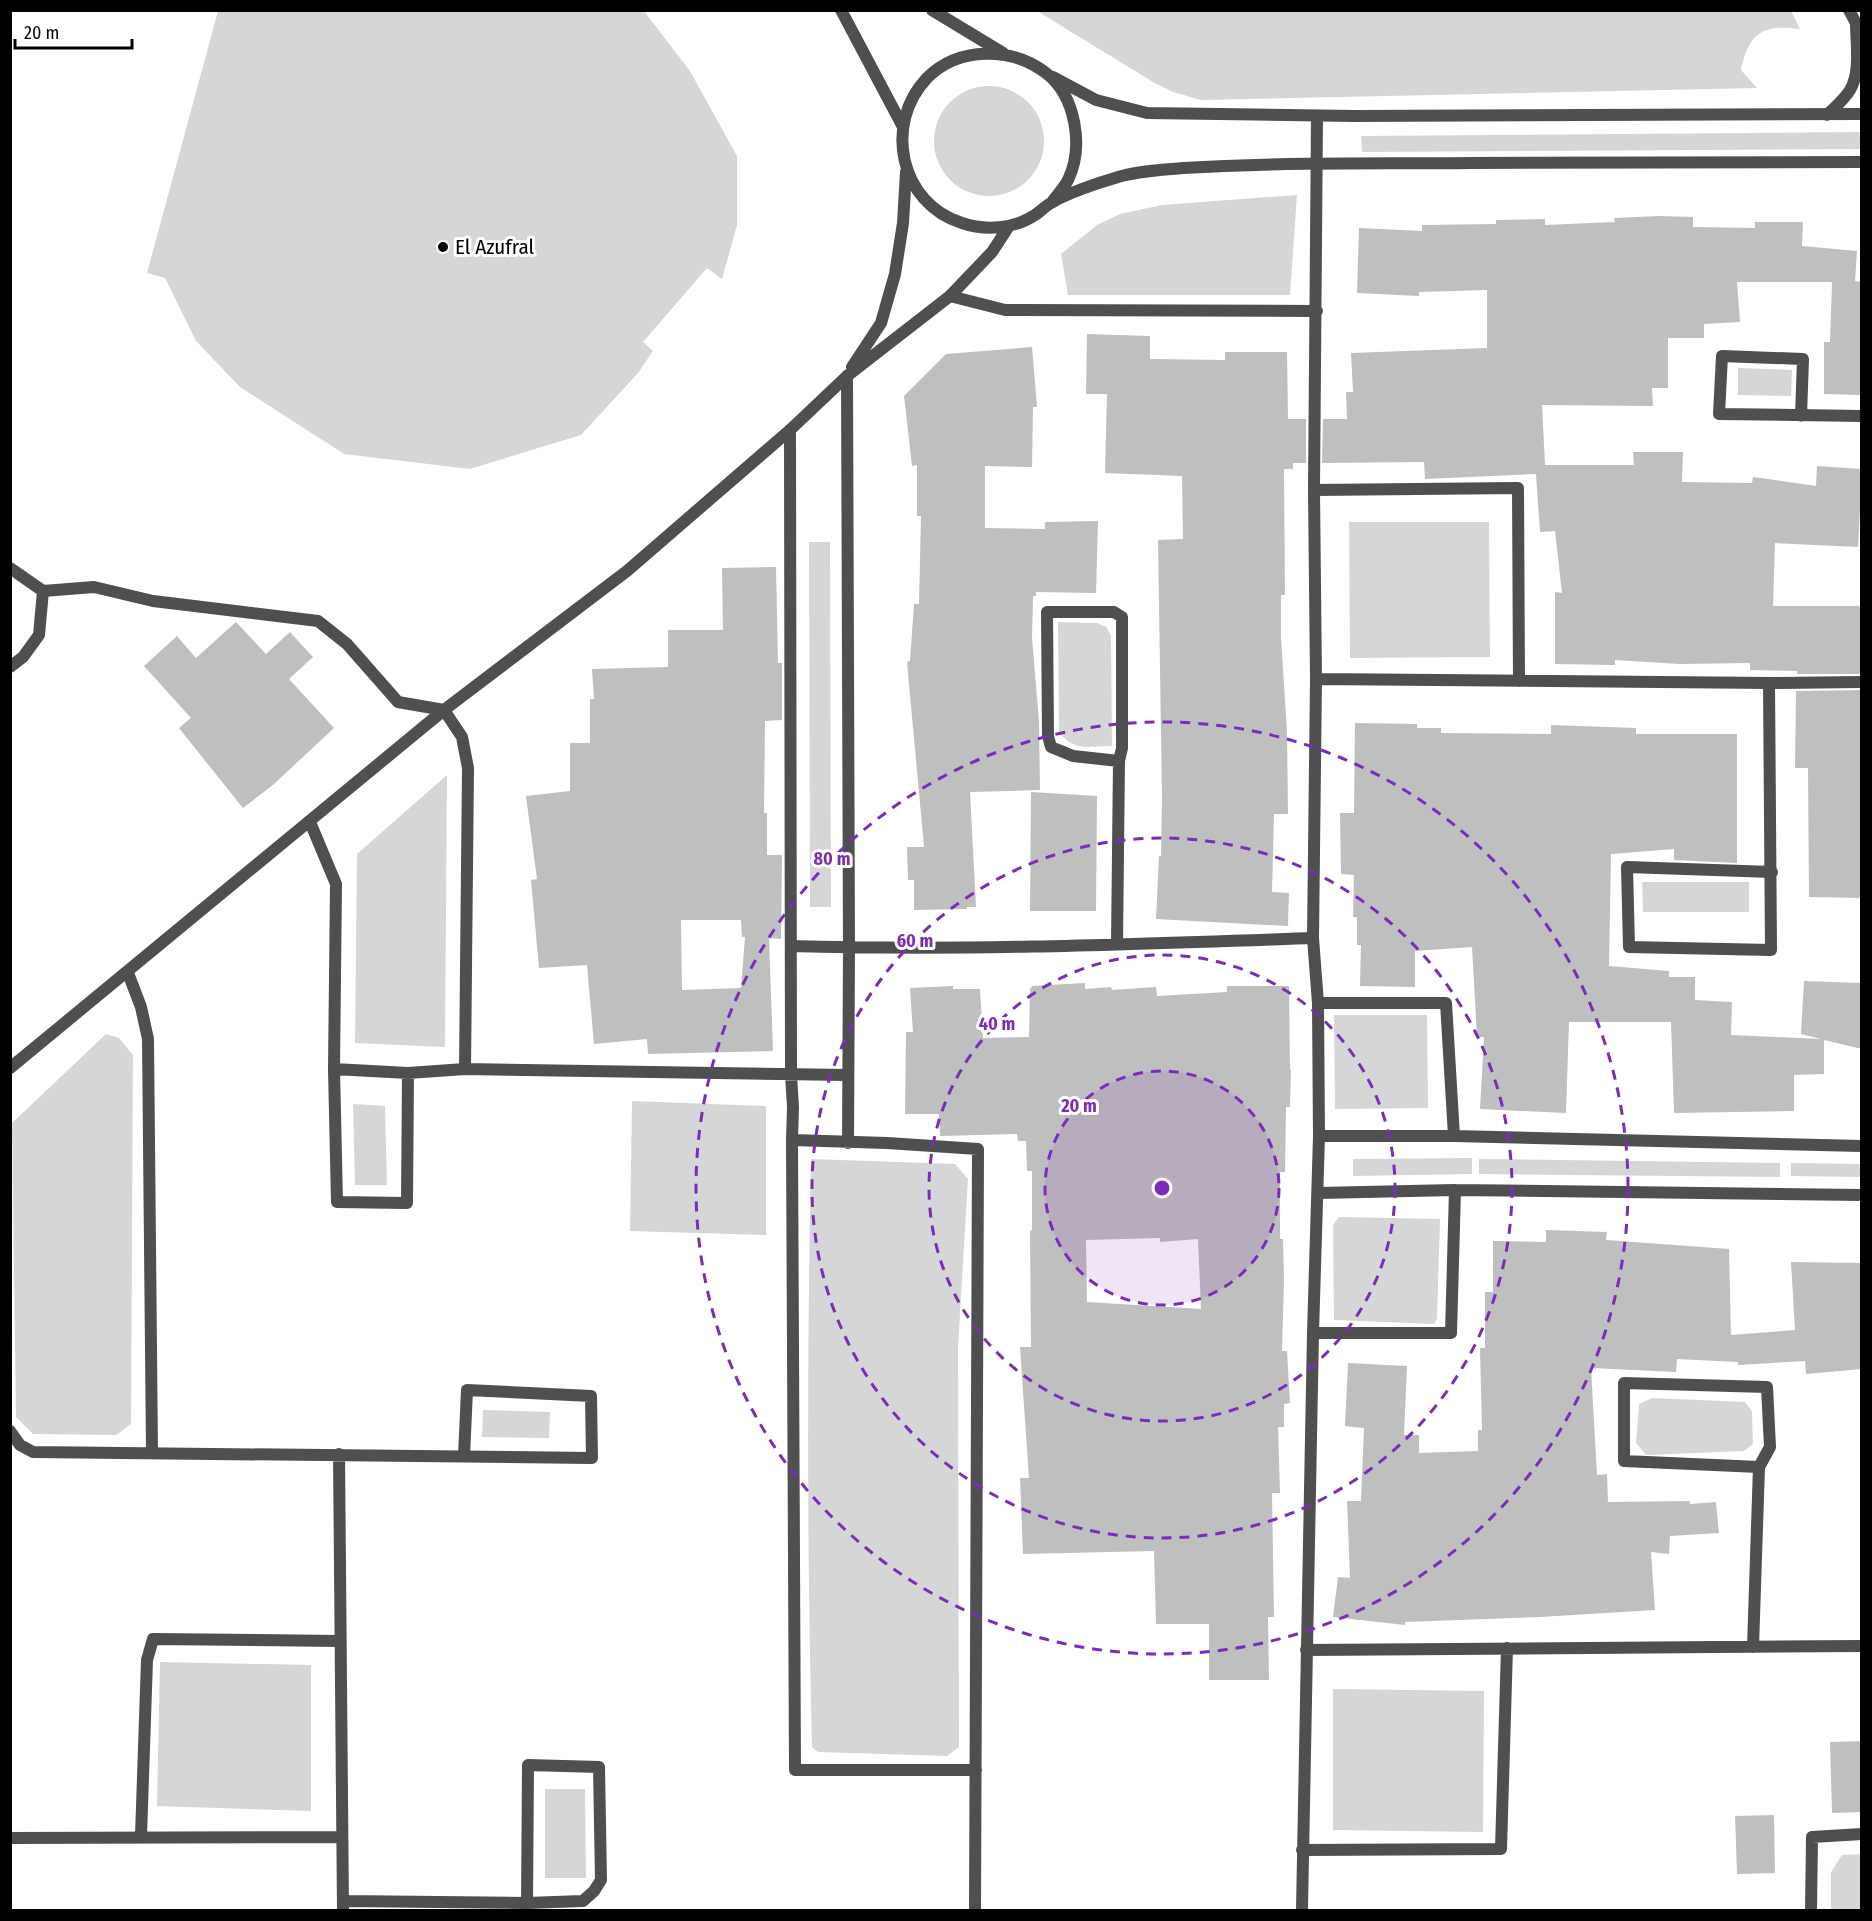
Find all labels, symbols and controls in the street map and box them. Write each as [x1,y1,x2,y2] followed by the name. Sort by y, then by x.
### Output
[15,12,132,50] scale bar
[24,22,59,44] text: 20 m
[455,234,535,260] place label: El Azufral
[436,240,450,254] marker: El Azufral
[814,848,850,870] text: 80 m
[897,930,933,952] text: 60 m
[979,1013,1015,1035] text: 40 m
[1060,1095,1097,1117] text: 20 m
[1152,1178,1172,1198] centre of rings

